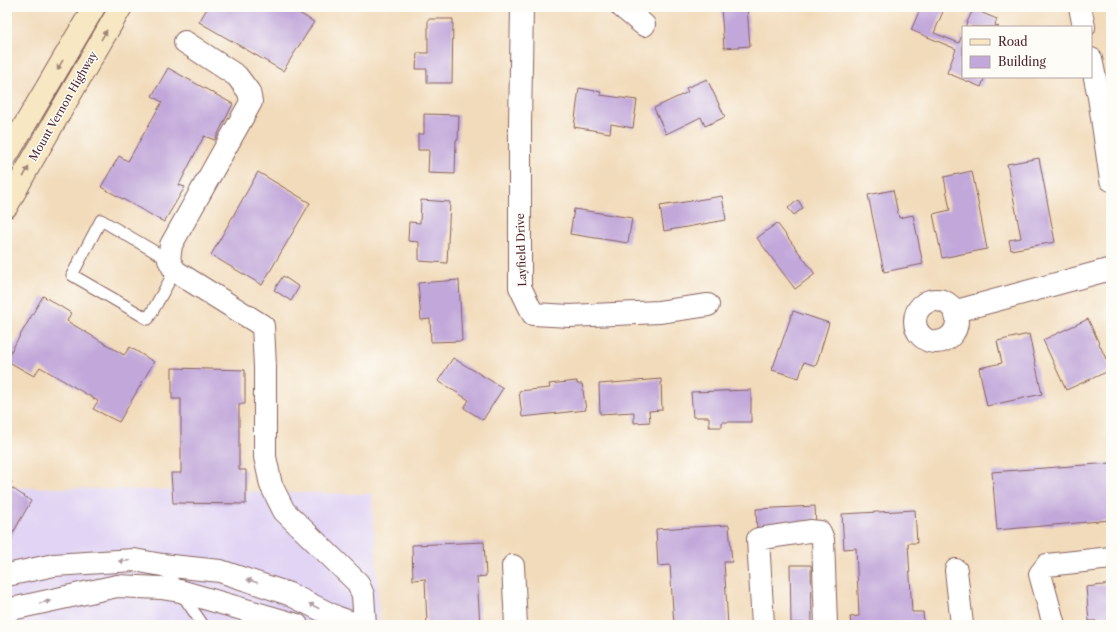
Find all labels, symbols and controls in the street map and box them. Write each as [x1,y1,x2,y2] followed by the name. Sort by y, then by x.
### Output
[962,26,1092,78] legend
[101,29,108,41] one-way arrow
[998,34,1028,49] text: Road
[26,48,101,163] street label: Mount Vernon Highway
[998,54,1046,69] text: Building
[57,59,64,71] one-way arrow
[22,166,29,178] one-way arrow
[513,213,529,287] street label: Layfield Drive
[117,558,130,564] one-way arrow
[246,578,258,584] one-way arrow
[39,599,51,605] one-way arrow
[309,603,320,609] one-way arrow

